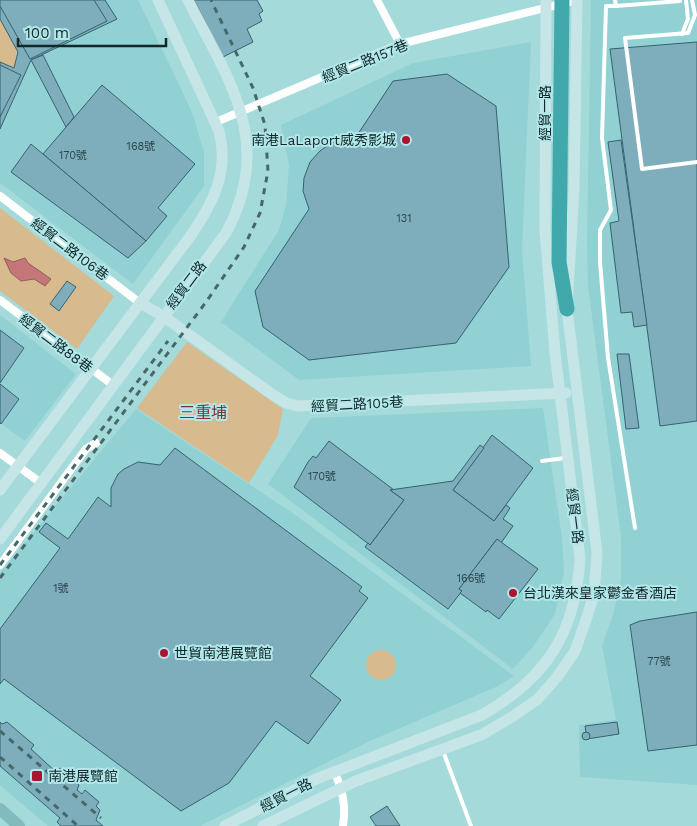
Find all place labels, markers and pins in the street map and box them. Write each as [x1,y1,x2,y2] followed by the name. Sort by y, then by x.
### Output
[251,132,396,148] place label: 南港LaLaport威秀影城
[400,134,412,146] marker: 南港LaLaport威秀影城
[523,585,677,601] place label: 台北漢來皇家鬱金香酒店
[507,587,519,599] marker: 台北漢來皇家鬱金香酒店
[174,645,272,661] place label: 世貿南港展覽館
[158,647,170,659] marker: 世貿南港展覽館
[48,768,118,784] place label: 南港展覽館
[30,769,44,783] marker: 南港展覽館

